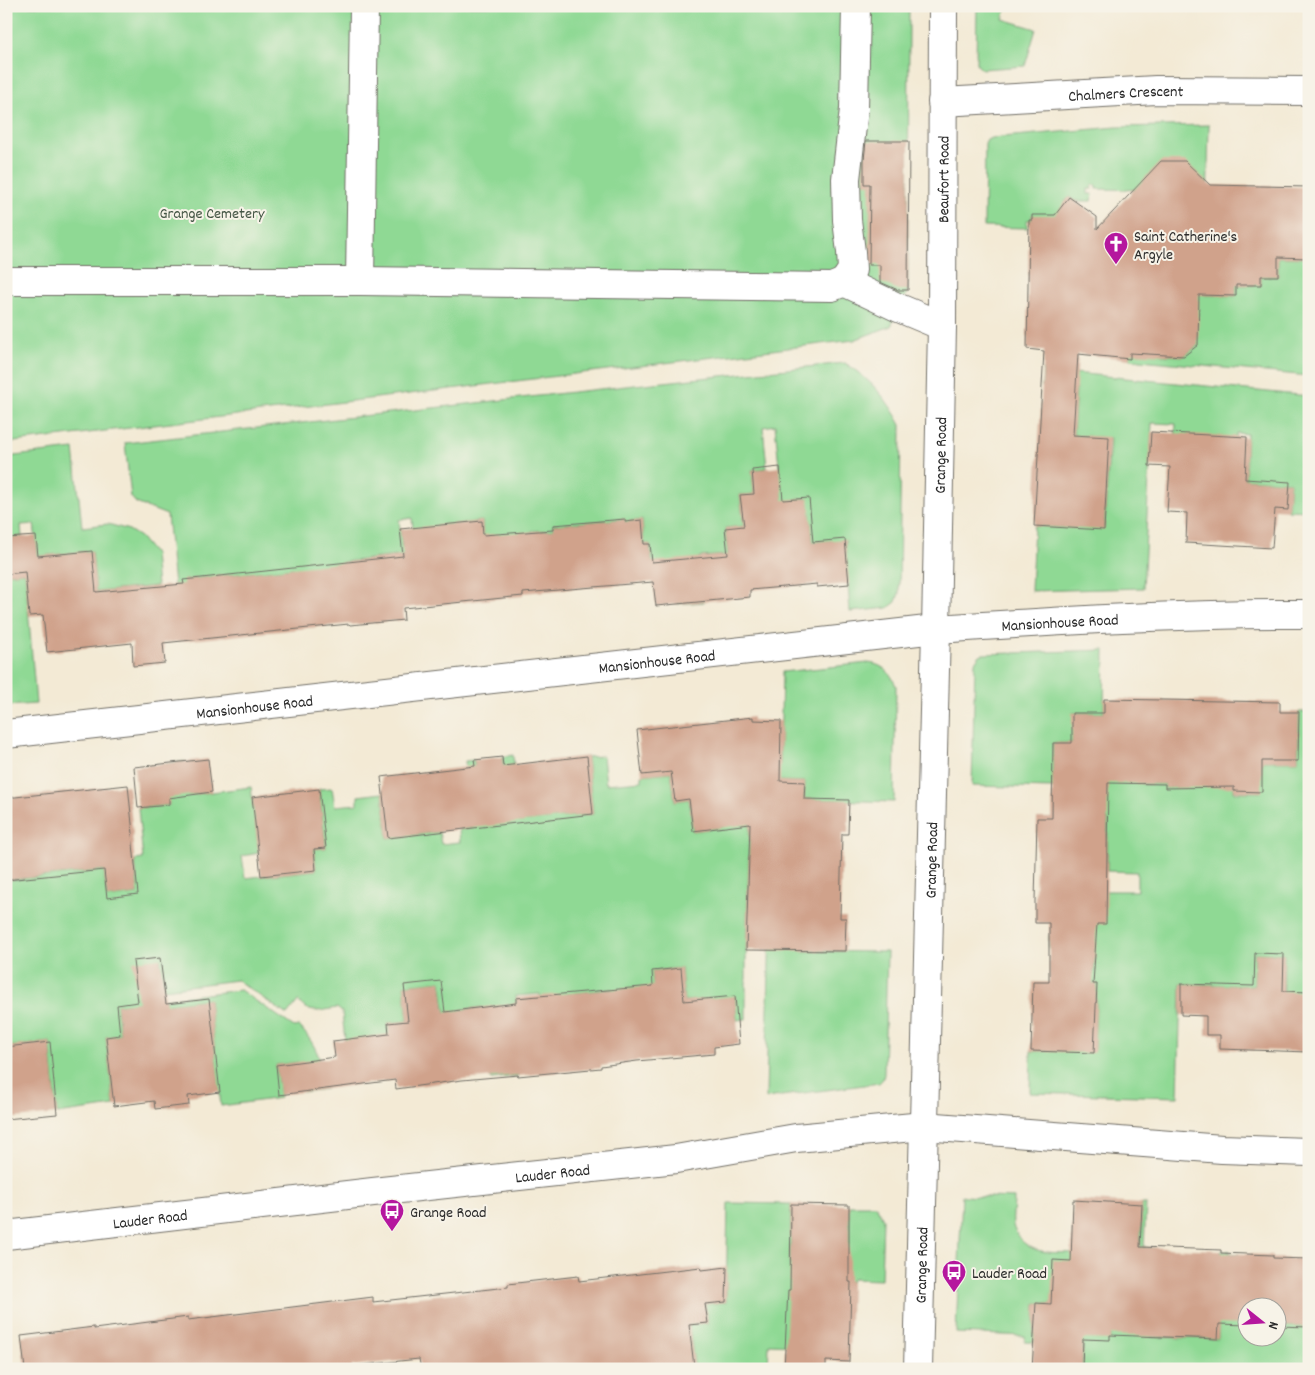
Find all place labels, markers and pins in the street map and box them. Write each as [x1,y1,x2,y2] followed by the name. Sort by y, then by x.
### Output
[1134,226,1238,267] place label: Saint Catherine's Argyle
[1103,231,1129,265] church icon: Saint Catherine's Argyle
[379,1198,405,1232] bus stop icon: Grange Road
[410,1202,487,1225] place label: Grange Road
[941,1259,967,1293] bus stop icon: Lauder Road
[972,1263,1047,1286] place label: Lauder Road

